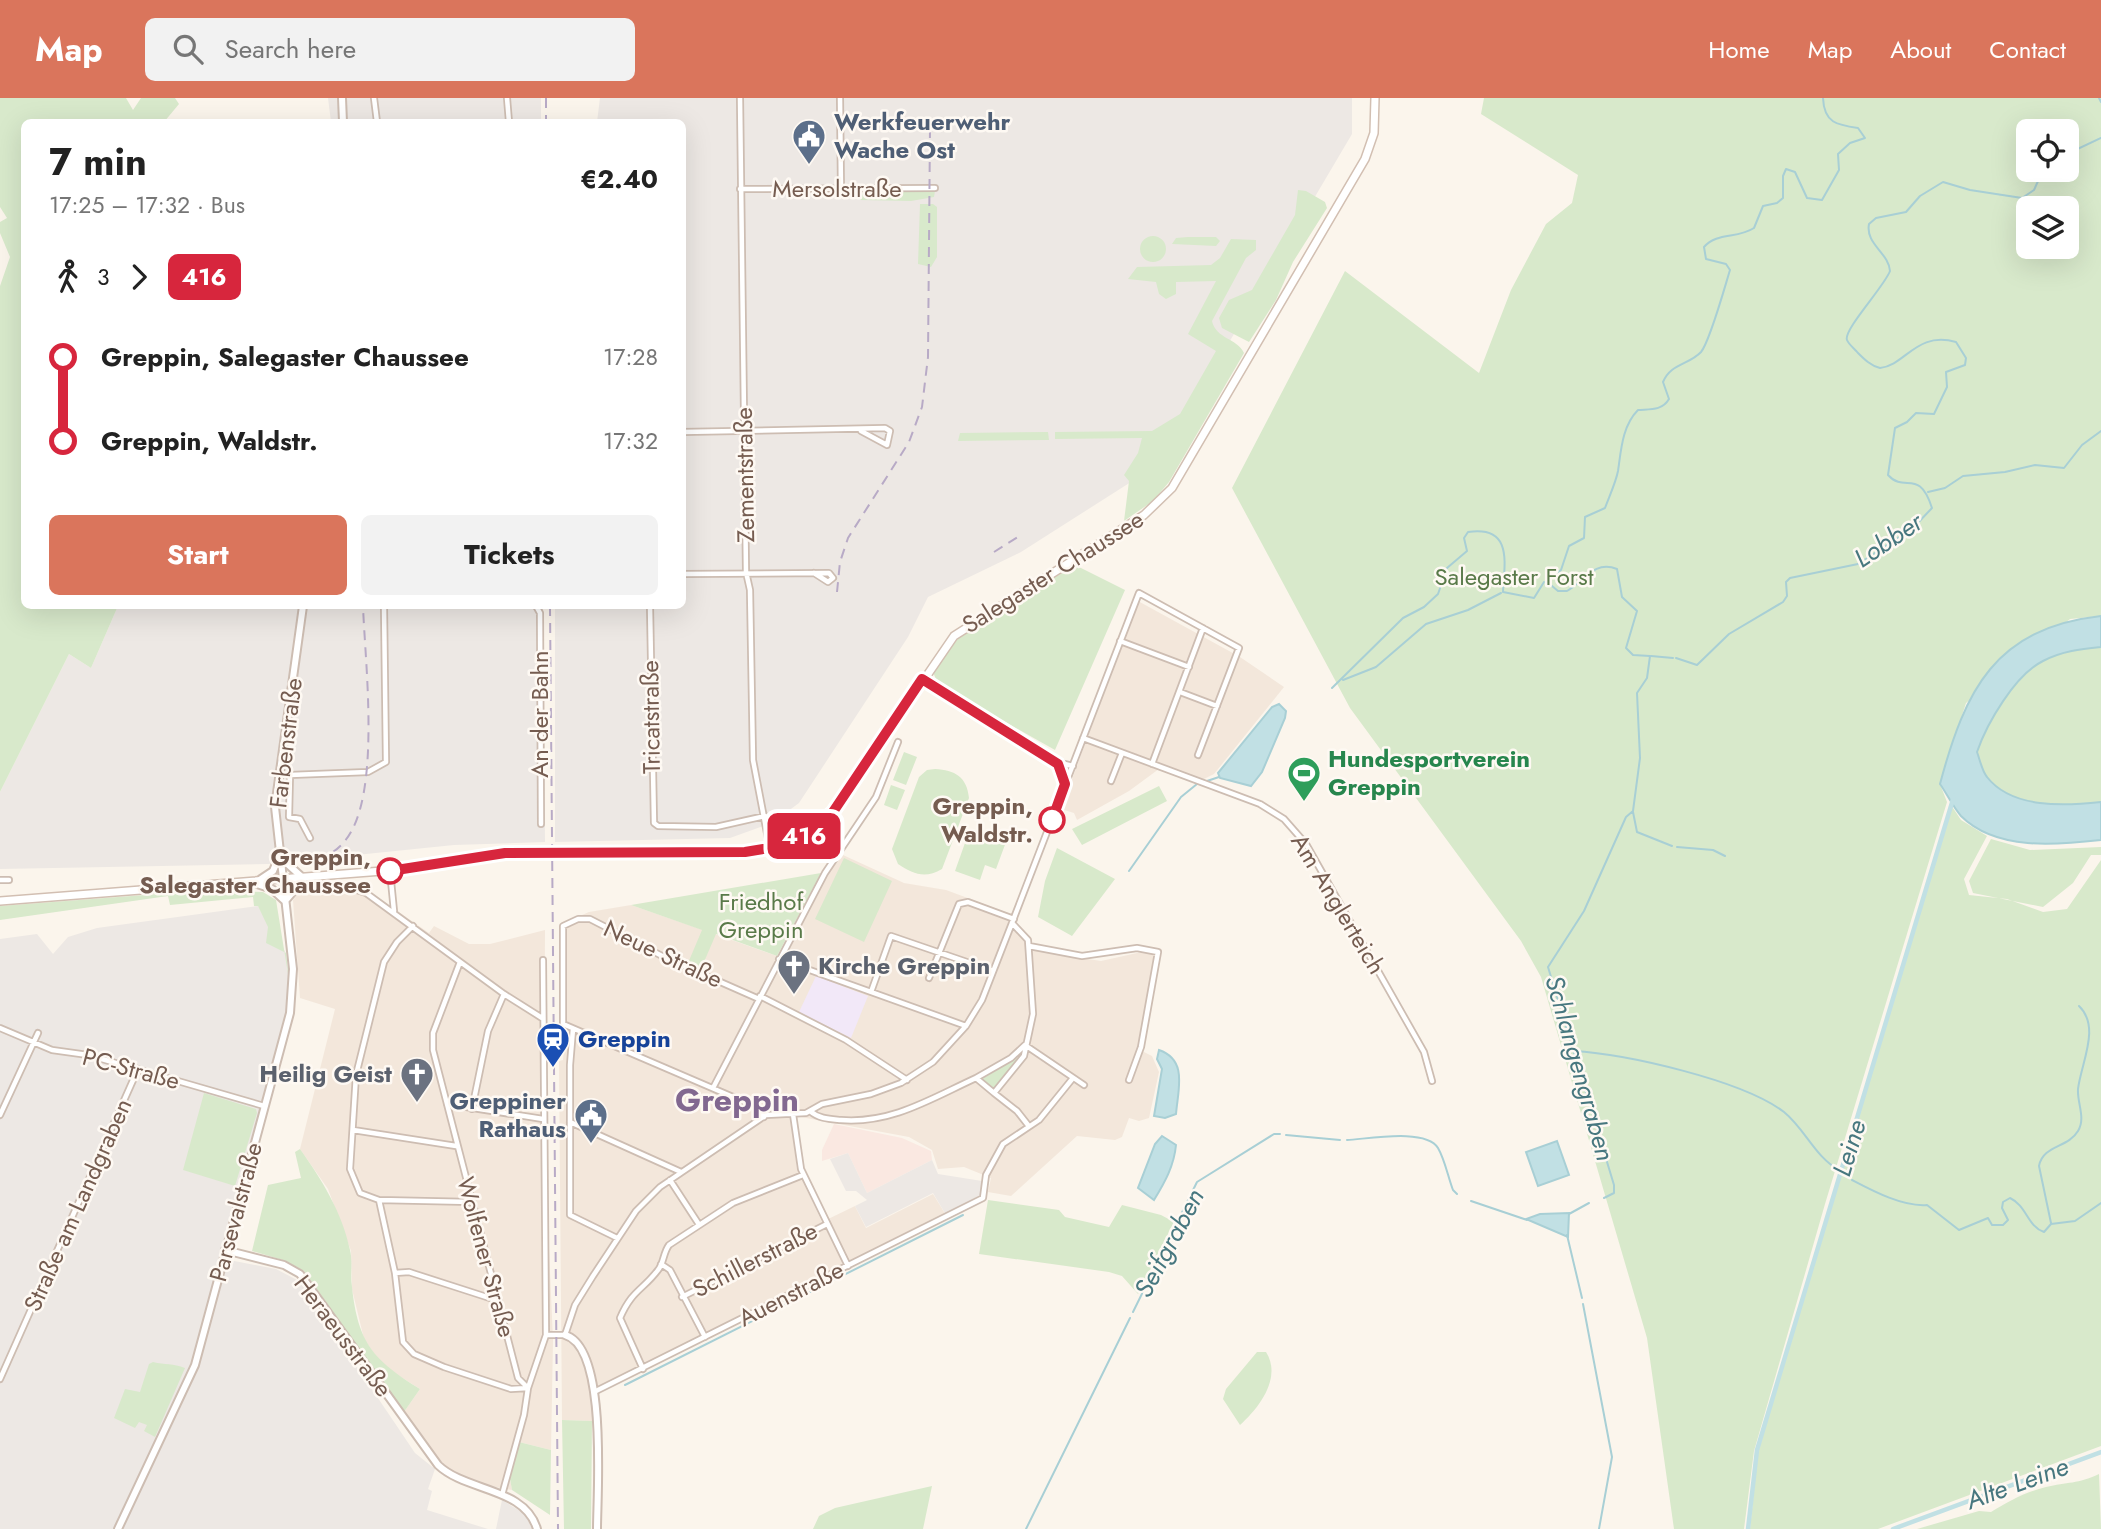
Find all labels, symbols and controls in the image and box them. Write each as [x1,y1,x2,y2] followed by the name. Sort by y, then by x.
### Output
[145,18,635,81] search box
[35,26,103,73] text: Map
[169,30,207,68] icon: search
[225,30,356,68] text: Search here
[1708,32,1770,67] text: Home
[1808,32,1852,67] text: Map
[1890,32,1951,67] text: About
[1989,32,2066,67] text: Contact
[834,104,1011,167] place label: Werkfeuerwehr Wache Ost
[790,117,828,166] public building icon: Werkfeuerwehr Wache Ost
[2016,119,2079,259] map controls
[2016,119,2079,182] button: locate
[49,134,147,189] text: 7 min
[580,160,658,198] text: €2.40
[772,171,902,206] street label: Mersolstraße
[49,188,245,222] text: 17:25 – 17:32 · Bus
[2016,196,2079,259] button: layers
[49,258,87,296] icon: walk
[120,258,158,296] icon: forward
[182,259,227,294] text: 416
[97,260,110,294] text: 3
[101,338,469,376] text: Greppin, Salegaster Chaussee
[603,340,658,374] text: 17:28
[726,407,763,543] street label: Zementstraße
[101,422,318,460] text: Greppin, Waldstr.
[603,424,658,458] text: 17:32
[955,502,1150,642] street label: Salegaster Chaussee
[1846,502,1931,577] water label: Lobber
[49,515,347,595] button: Start
[361,515,658,595] button: Tickets
[1434,559,1594,594] park label: Salegaster Forst
[522,650,557,778] street label: An der Bahn
[632,660,669,774] street label: Tricatstraße
[260,676,311,810] street label: Farbenstraße
[1328,741,1530,804] place label: Hundesportverein Greppin
[1285,754,1323,803] sports icon: Hundesportverein Greppin
[932,788,1033,851] place label: Greppin, Waldstr.
[1039,807,1065,833] marker: Greppin, Waldstr.
[764,813,844,859] line badge: 416
[781,818,827,853] text: 416
[1283,827,1394,981] street label: Am Anglerteich
[139,839,371,902] place label: Greppin, Salegaster Chaussee
[377,858,403,884] marker: Greppin, Salegaster Chaussee
[718,884,804,947] park label: Friedhof Greppin
[598,911,728,996] street label: Neue Straße
[775,947,813,996] church icon: Kirche Greppin
[818,948,990,983] place label: Kirche Greppin
[1535,971,1625,1165] water label: Schlangengraben
[534,1020,572,1069] station icon: Greppin
[578,1021,671,1056] place label: Greppin
[79,1039,184,1098] street label: PC-Straße
[398,1055,436,1104] church icon: Heilig Geist
[259,1056,392,1091] place label: Heilig Geist
[675,1077,799,1123] district label: Greppin
[450,1083,566,1146] place label: Greppiner Rathaus
[15,1093,140,1317] street label: Straße am Landgraben
[572,1096,610,1145] public building icon: Greppiner Rathaus
[1822,1115,1876,1181] water label: Leine
[200,1138,271,1285] street label: Parsevalstraße
[448,1173,525,1341] street label: Wolfener Straße
[1124,1182,1214,1304] water label: Seifgraben
[686,1213,823,1306] street label: Schillerstraße
[732,1252,850,1335] street label: Auenstraße
[286,1267,401,1404] street label: Heraeusstraße
[1960,1447,2074,1519] water label: Alte Leine

